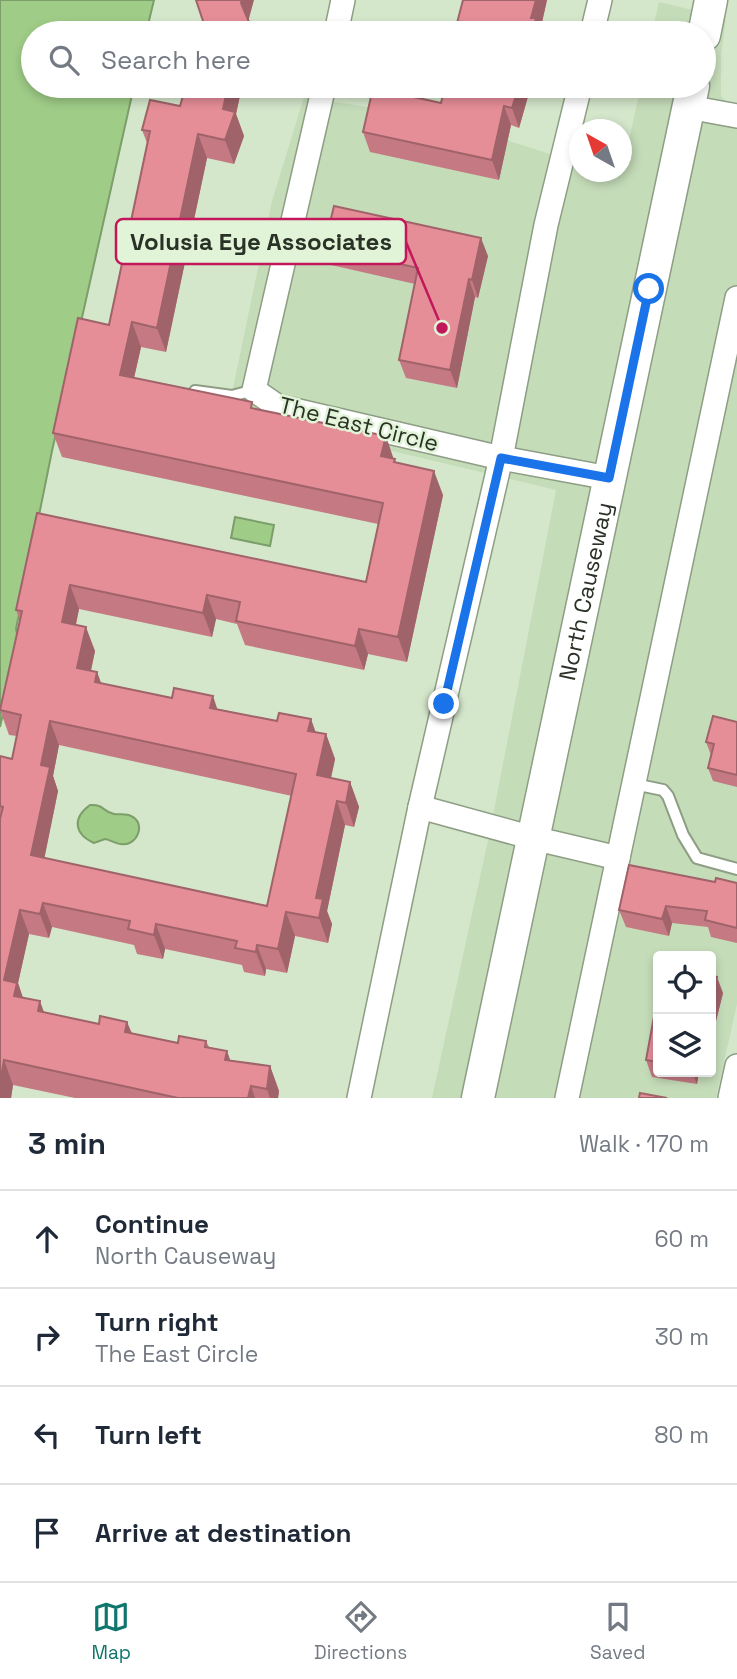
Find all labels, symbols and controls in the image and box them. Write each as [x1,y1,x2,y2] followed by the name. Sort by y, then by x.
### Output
[21,21,716,98] search box
[45,41,83,79] icon: search
[101,43,251,77] text: Search here
[569,119,632,182] north arrow
[116,219,406,264] callout: Volusia Eye Associates
[130,226,392,257] text: Volusia Eye Associates
[633,273,664,304] route start
[276,390,442,458] street label: The East Circle
[552,499,619,683] street label: North Causeway
[428,688,459,719] route end
[653,951,716,1077] map controls
[653,951,716,1014] button: locate
[653,1014,716,1077] button: layers
[28,1124,106,1163] text: 3 min
[579,1129,709,1159] text: Walk · 170 m
[95,1207,209,1241] text: Continue
[28,1220,66,1258] icon: ahead
[654,1224,709,1254] text: 60 m
[95,1241,276,1271] text: North Causeway
[95,1305,219,1339] text: Turn right
[28,1318,66,1356] icon: right
[655,1322,709,1352] text: 30 m
[95,1339,258,1369] text: The East Circle
[28,1416,66,1454] icon: left
[95,1418,202,1452] text: Turn left
[654,1420,709,1450] text: 80 m
[28,1514,66,1552] icon: arrive
[95,1516,352,1550] text: Arrive at destination
[91,1598,131,1665] tab: Map
[314,1598,407,1665] tab: Directions
[590,1598,646,1665] tab: Saved

